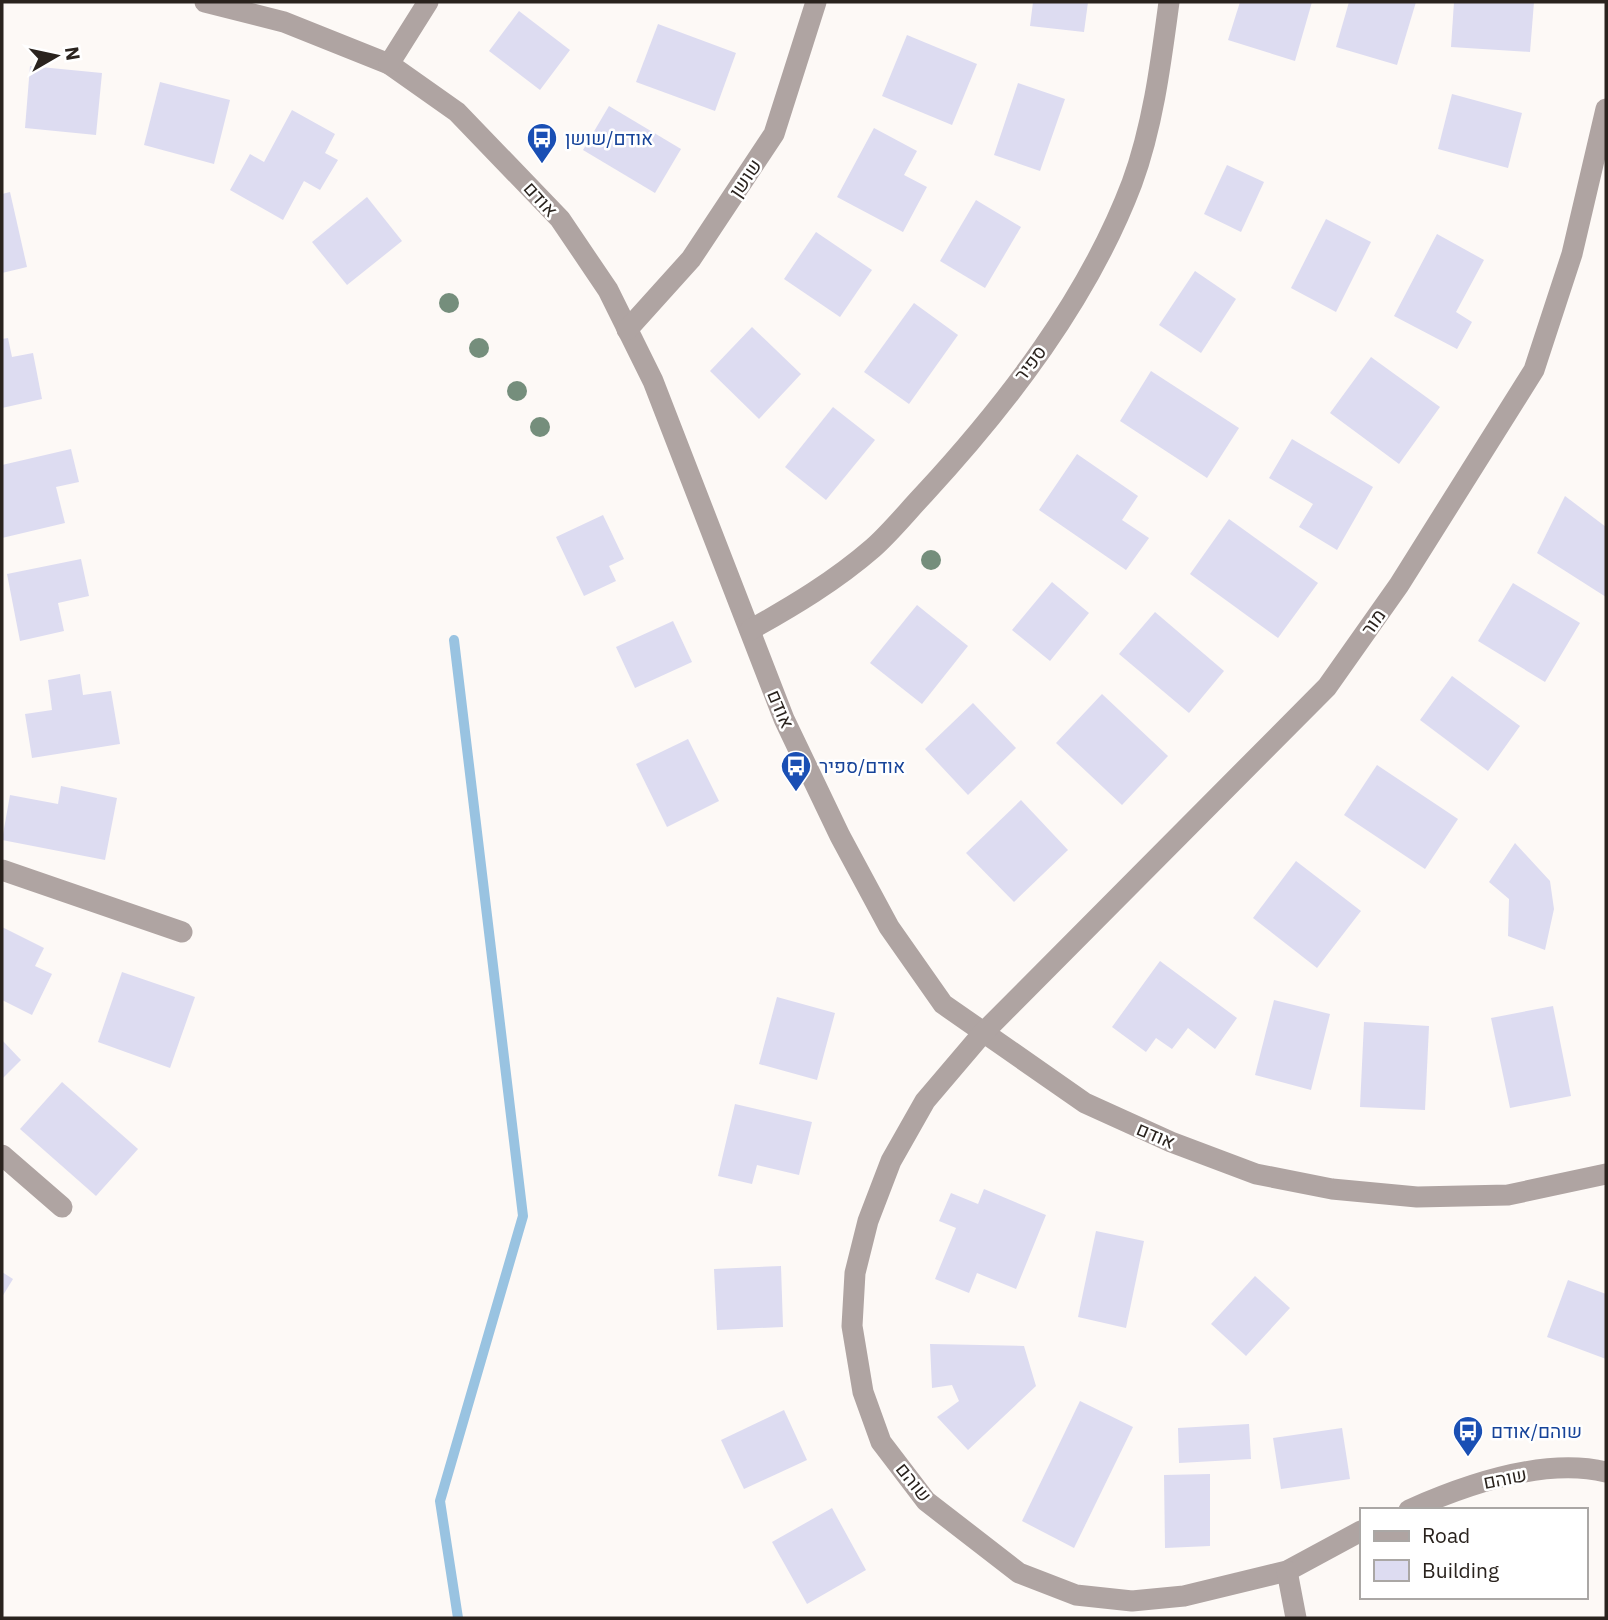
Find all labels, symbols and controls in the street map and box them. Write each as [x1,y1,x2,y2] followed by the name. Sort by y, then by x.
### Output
[21,21,91,91] north arrow
[60,45,86,62] text: N
[525,121,559,165] bus stop icon: אודם/שושן
[565,126,653,150] place label: אודם/שושן
[724,154,766,202] street label: שושן
[519,176,563,222] street label: אודם
[1009,340,1051,386] street label: ספיר
[1355,604,1391,640] street label: מור
[762,686,800,732] street label: אודם
[779,749,813,793] bus stop icon: אודם/ספיר
[819,754,905,778] place label: אודם/ספיר
[1133,1116,1179,1154] street label: אודם
[1451,1414,1485,1458] bus stop icon: שוהם/אודם
[1491,1419,1582,1443] place label: שוהם/אודם
[891,1457,937,1507] street label: שוהם
[1481,1462,1529,1494] street label: שוהם
[1360,1508,1587,1599] legend
[1422,1521,1470,1549] text: Road
[1422,1556,1499,1584] text: Building

